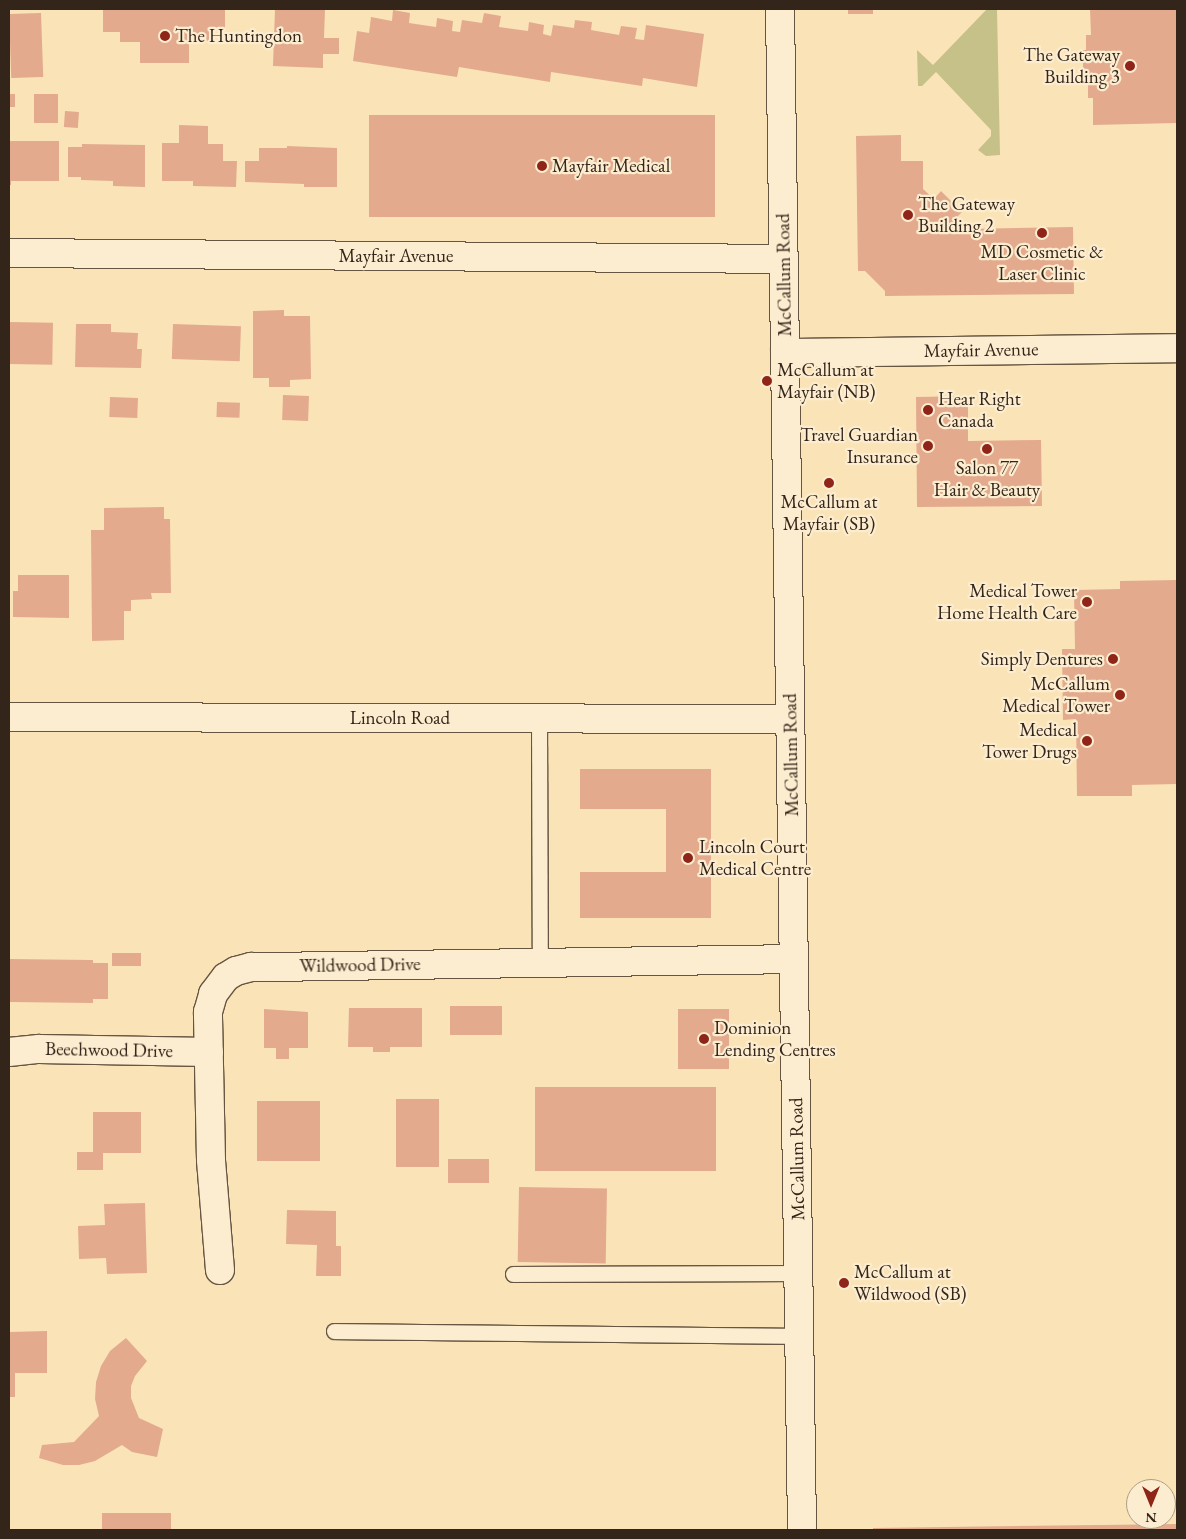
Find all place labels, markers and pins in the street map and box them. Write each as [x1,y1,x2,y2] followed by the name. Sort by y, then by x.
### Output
[175,25,302,47] place label: The Huntingdon
[159,30,171,42] marker: The Huntingdon
[1023,44,1120,88] place label: The Gateway Building 3
[1124,60,1136,72] marker: The Gateway Building 3
[552,155,670,177] place label: Mayfair Medical
[536,160,548,172] marker: Mayfair Medical
[918,193,1015,237] place label: The Gateway Building 2
[902,209,914,221] marker: The Gateway Building 2
[1036,227,1048,239] marker: MD Cosmetic & Laser Clinic
[981,241,1103,285] place label: MD Cosmetic & Laser Clinic
[777,359,876,403] place label: McCallum at Mayfair (NB)
[761,375,773,387] marker: McCallum at Mayfair (NB)
[938,388,1021,432] place label: Hear Right Canada
[922,404,934,416] marker: Hear Right Canada
[800,424,918,468] place label: Travel Guardian Insurance
[922,440,934,452] marker: Travel Guardian Insurance
[981,443,993,455] marker: Salon 77 Hair & Beauty
[934,457,1040,501] place label: Salon 77 Hair & Beauty
[823,477,835,489] marker: McCallum at Mayfair (SB)
[781,491,877,535] place label: McCallum at Mayfair (SB)
[937,580,1077,624] place label: Medical Tower Home Health Care
[1081,596,1093,608] marker: Medical Tower Home Health Care
[981,648,1103,670] place label: Simply Dentures
[1107,653,1119,665] marker: Simply Dentures
[1002,673,1110,717] place label: McCallum Medical Tower
[1114,689,1126,701] marker: McCallum Medical Tower
[982,719,1077,763] place label: Medical Tower Drugs
[1081,735,1093,747] marker: Medical Tower Drugs
[699,836,811,880] place label: Lincoln Court Medical Centre
[681,851,695,865] marker: Lincoln Court Medical Centre
[714,1017,836,1061] place label: Dominion Lending Centres
[698,1033,710,1045] marker: Dominion Lending Centres
[854,1261,967,1305] place label: McCallum at Wildwood (SB)
[838,1277,850,1289] marker: McCallum at Wildwood (SB)

